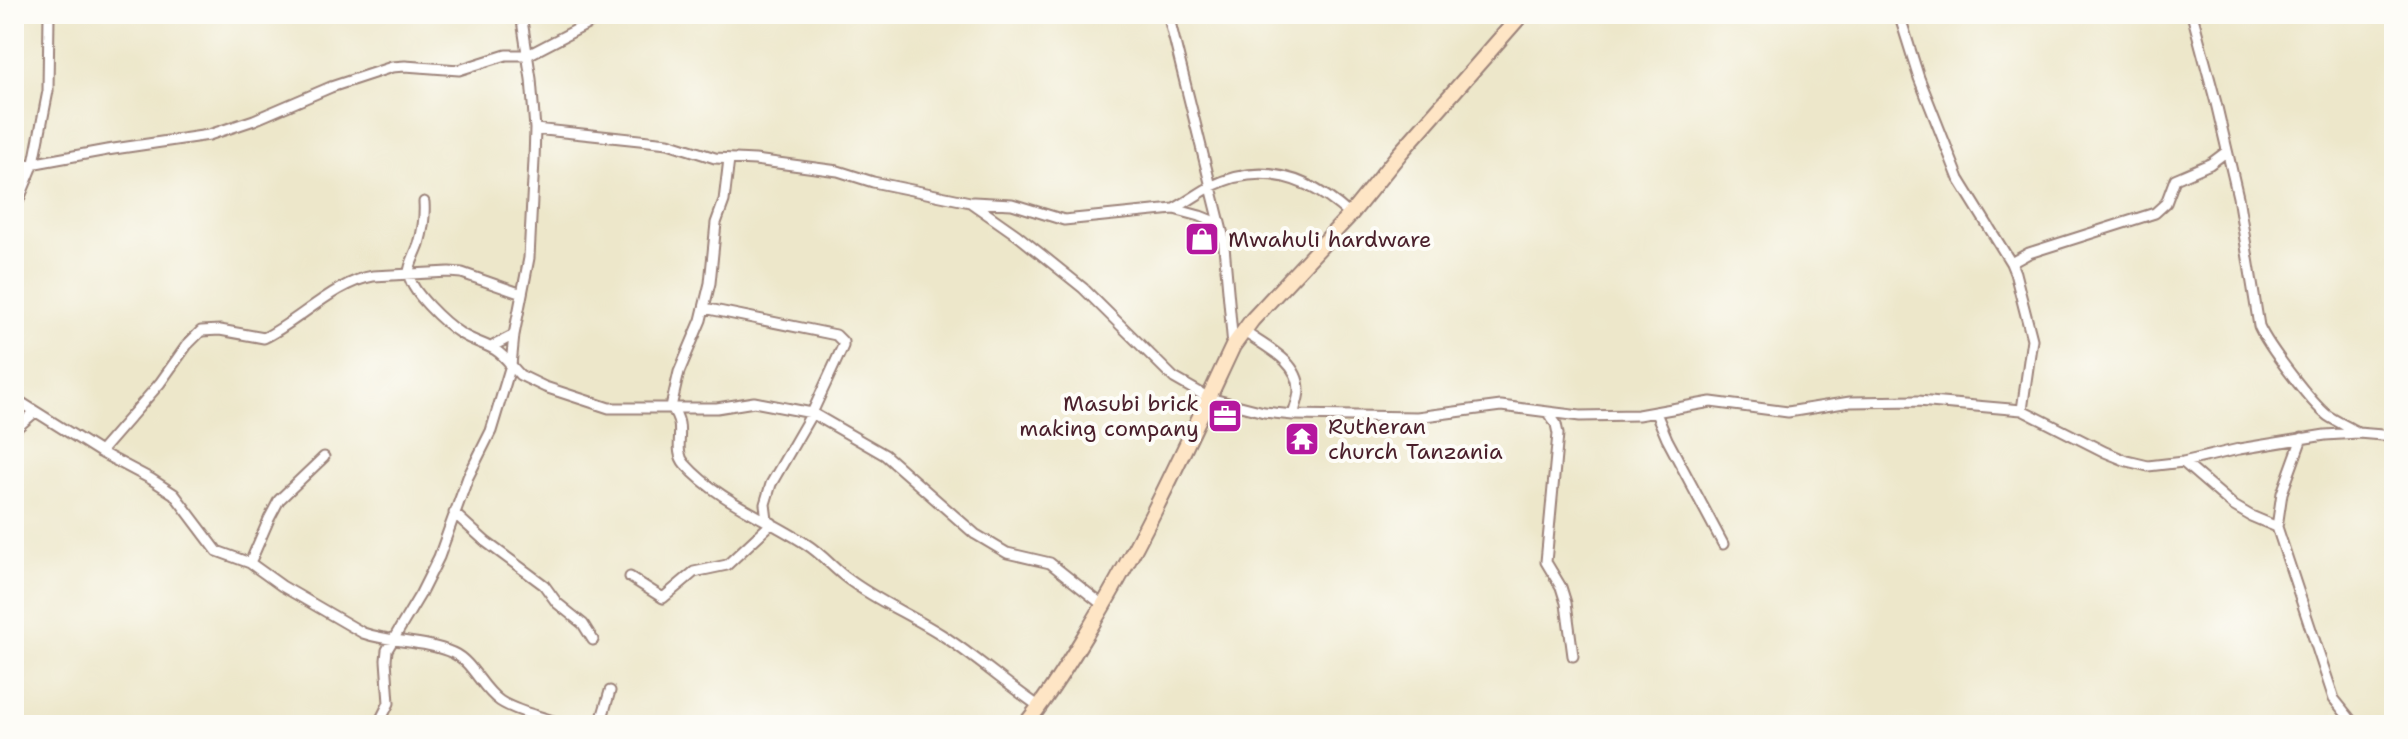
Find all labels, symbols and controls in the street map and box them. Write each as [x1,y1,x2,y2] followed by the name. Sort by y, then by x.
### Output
[1183,220,1221,258] shop icon: Mwahuli hardware
[1228,225,1432,254] place label: Mwahuli hardware
[1019,389,1199,443] place label: Masubi brick making company
[1206,397,1244,435] office icon: Masubi brick making company
[1328,412,1503,466] place label: Rutheran church Tanzania
[1283,420,1321,458] temple icon: Rutheran church Tanzania

